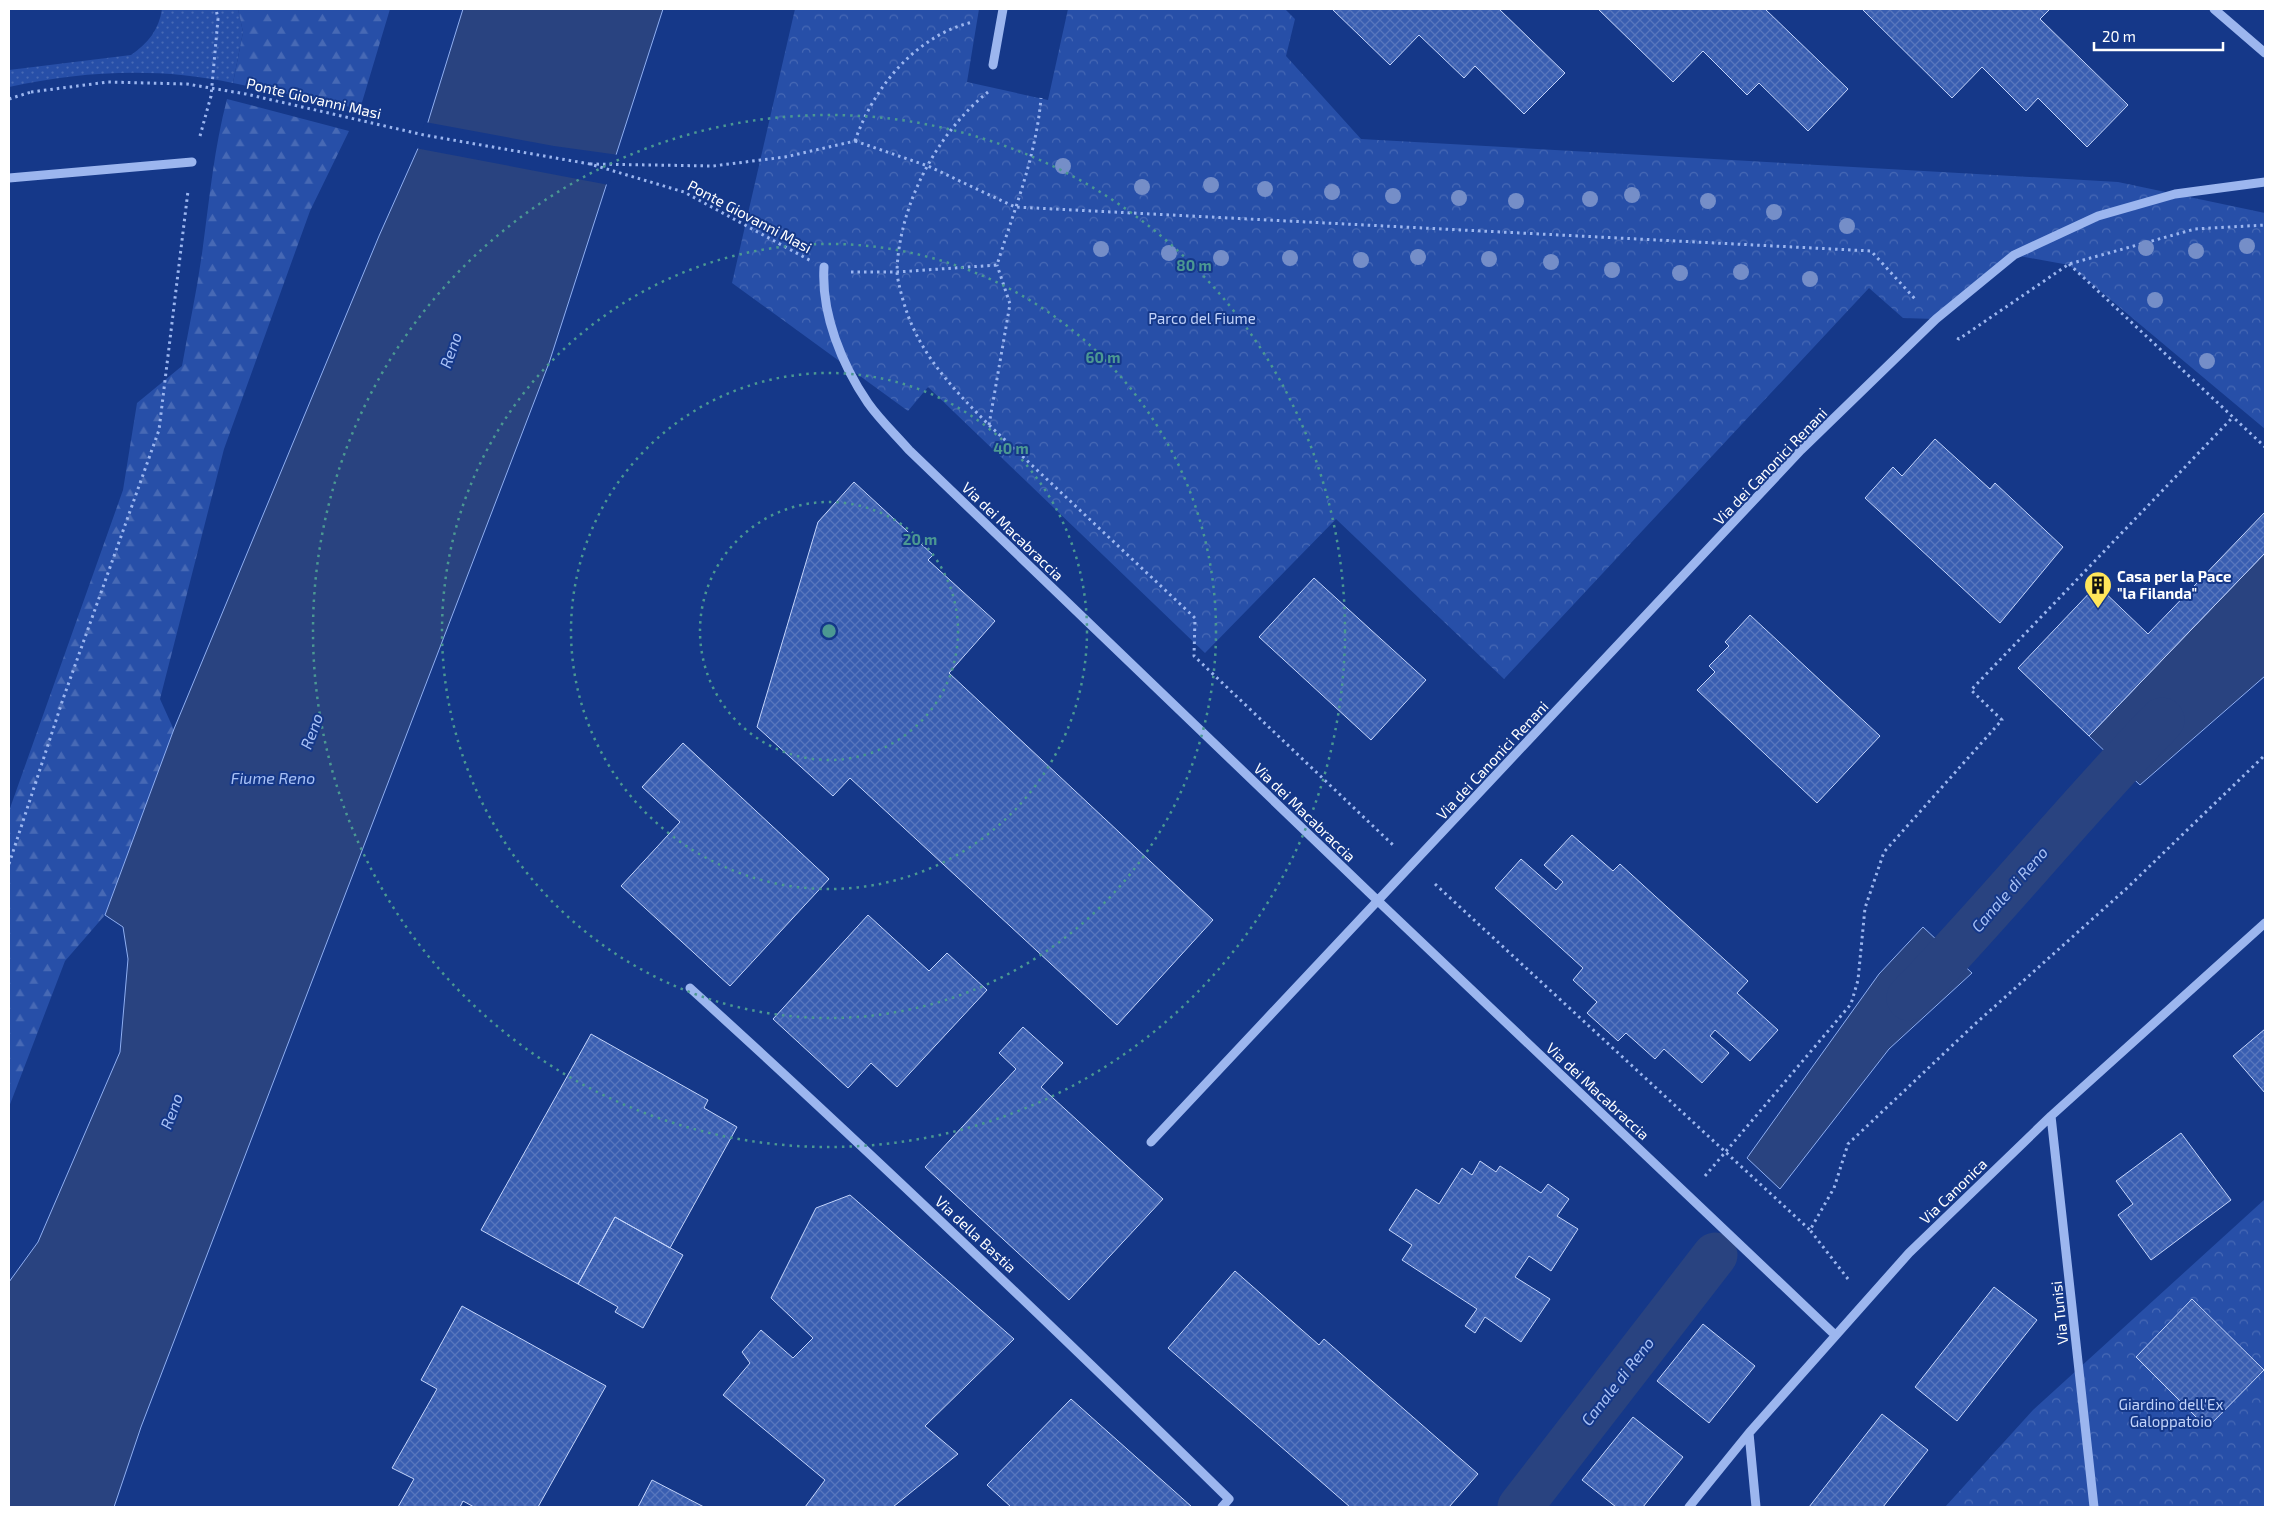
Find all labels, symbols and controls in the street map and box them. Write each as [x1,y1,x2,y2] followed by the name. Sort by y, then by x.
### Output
[2094,20,2223,52] scale bar
[2102,27,2136,45] text: 20 m
[245,74,383,122] street label: Ponte Giovanni Masi
[685,176,815,256] street label: Ponte Giovanni Masi
[1176,256,1212,274] text: 80 m
[1148,309,1256,327] park label: Parco del Fiume
[435,330,465,370] water label: Reno
[1086,348,1120,366] text: 60 m
[1709,404,1831,528] street label: Via dei Canonici Renani
[993,439,1029,457] text: 40 m
[958,478,1068,584] street label: Via dei Macabraccia
[903,530,937,548] text: 20 m
[2117,567,2231,602] place label: Casa per la Pace "la Filanda"
[2083,570,2113,609] building icon: Casa per la Pace "la Filanda"
[820,622,838,640] centre of rings
[1432,697,1552,823] street label: Via dei Canonici Renani
[296,711,326,751] water label: Reno
[1250,759,1360,865] street label: Via dei Macabraccia
[231,768,315,787] water label: Fiume Reno
[1967,842,2051,936] water label: Canale di Reno
[1543,1039,1653,1143] street label: Via dei Macabraccia
[156,1091,186,1131] water label: Reno
[1916,1154,1990,1228] street label: Via Canonica
[932,1192,1020,1276] street label: Via della Bastia
[2047,1280,2071,1346] street label: Via Tunisi
[1577,1333,1657,1429] water label: Canale di Reno
[2119,1395,2224,1430] park label: Giardino dell'Ex Galoppatoio

